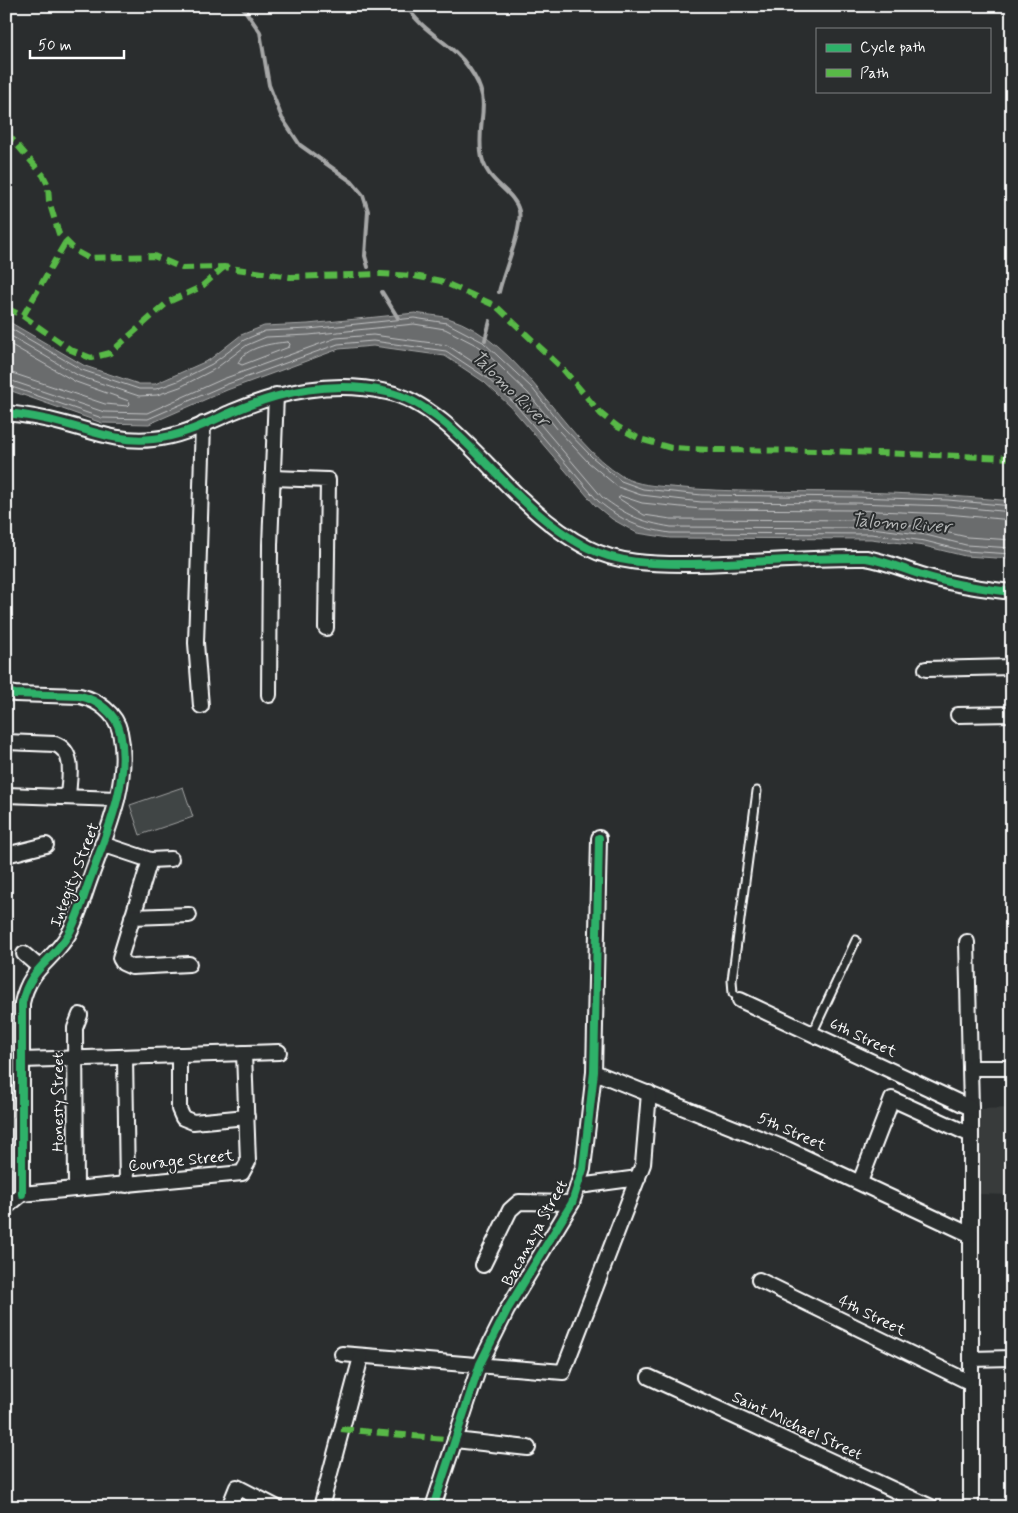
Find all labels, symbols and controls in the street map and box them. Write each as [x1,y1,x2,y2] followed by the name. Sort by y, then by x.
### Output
[30,28,124,60] scale bar
[816,28,990,92] legend
[38,36,72,56] text: 50 m
[860,38,925,58] text: Cycle path
[860,64,889,84] text: Path
[466,346,556,434] water label: Talomo River
[850,509,954,540] water label: Talomo River
[45,819,106,931] street label: Integity Street
[826,1013,901,1063] street label: 6th Street
[48,1052,69,1152] street label: Honesty Street
[754,1108,830,1157] street label: 5th Street
[127,1145,236,1178] street label: Courage Street
[497,1176,573,1290] street label: Bacanaya Street
[835,1291,910,1342] street label: 4th Street
[728,1387,866,1465] street label: Saint Michael Street

